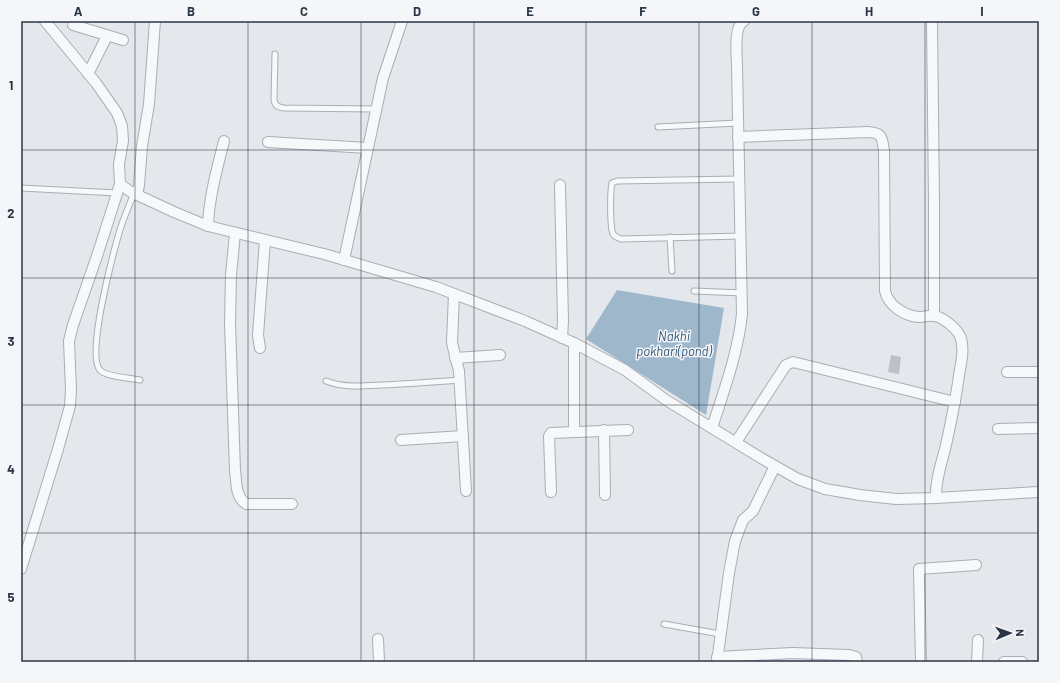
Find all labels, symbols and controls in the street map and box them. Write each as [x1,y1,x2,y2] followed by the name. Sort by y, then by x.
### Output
[74,3,83,19] text: A
[187,3,195,19] text: B
[300,3,308,19] text: C
[413,3,421,19] text: D
[526,3,534,19] text: E
[639,3,647,19] text: F
[752,3,760,19] text: G
[865,3,873,19] text: H
[980,3,984,19] text: I
[9,77,13,93] text: 1
[7,205,15,221] text: 2
[636,328,712,359] water label: Nakhi pokhari(pond)
[7,333,15,349] text: 3
[7,461,15,477] text: 4
[7,589,15,605] text: 5
[990,613,1030,653] north arrow
[1014,629,1027,637] text: N

